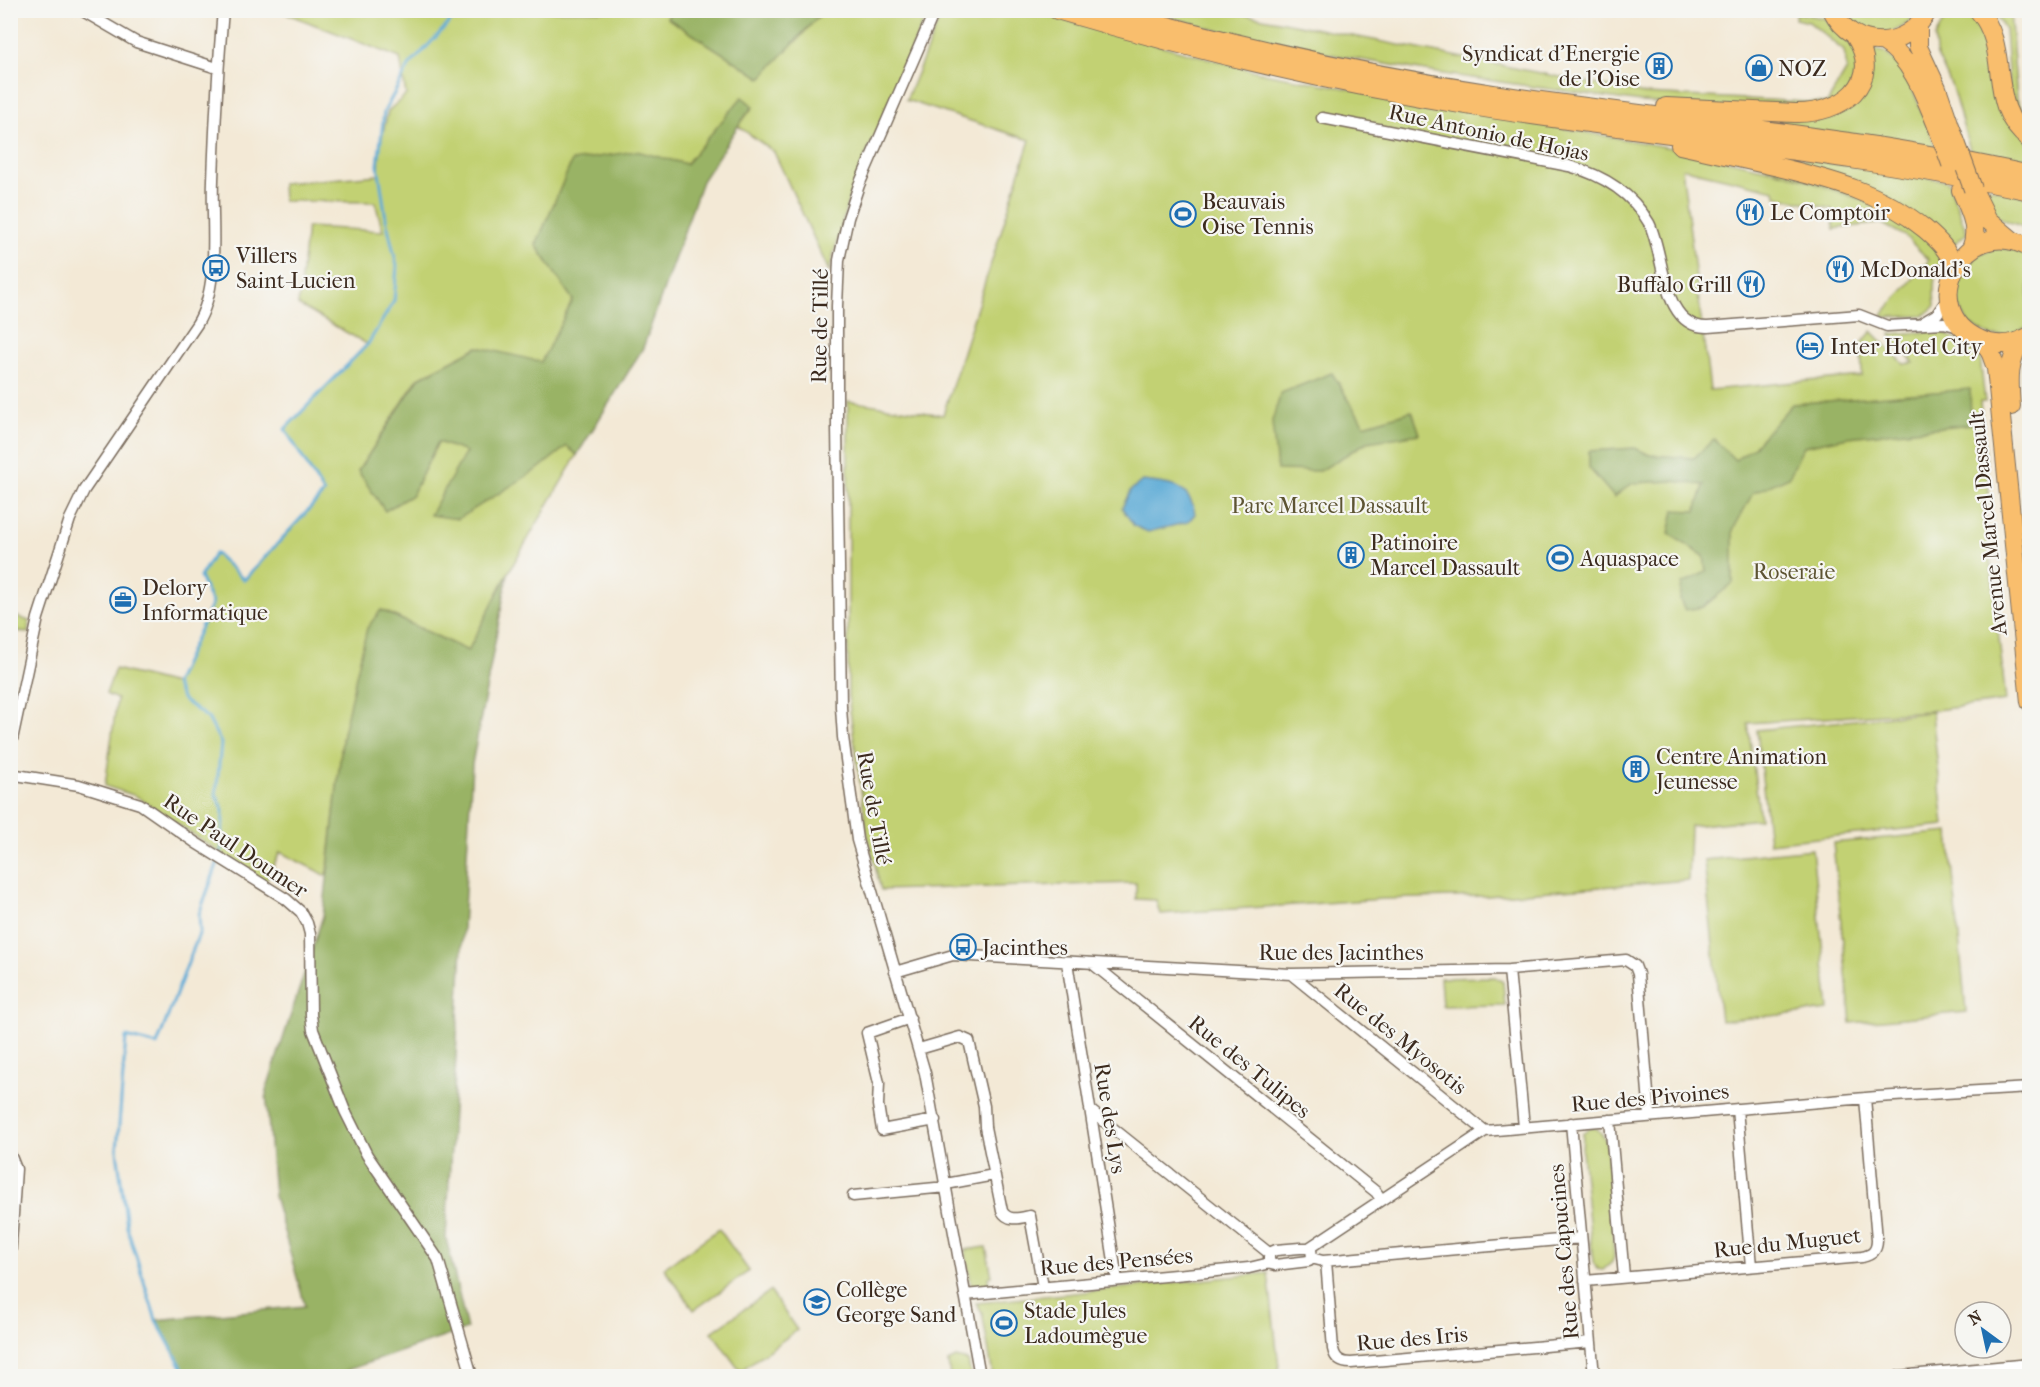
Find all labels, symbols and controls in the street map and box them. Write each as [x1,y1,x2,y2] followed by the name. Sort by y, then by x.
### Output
[1462,41,1640,92] place label: Syndicat d'Energie de l'Oise
[1644,51,1674,81] building icon: Syndicat d'Energie de l'Oise
[1744,53,1774,83] shop icon: NOZ
[1778,56,1827,82] place label: NOZ
[1386,99,1591,167] street label: Rue Antonio de Hojas
[1202,189,1314,240] place label: Beauvais Oise Tennis
[1735,197,1765,227] restaurant icon: Le Comptoir
[1168,199,1198,229] sports icon: Beauvais Oise Tennis
[1770,200,1890,226] place label: Le Comptoir
[235,243,356,294] place label: Villers Saint-Lucien
[201,253,231,283] bus stop icon: Villers Saint-Lucien
[1825,254,1855,284] restaurant icon: McDonald's
[1860,257,1971,283] place label: McDonald's
[806,268,834,384] street label: Rue de Tillé
[1736,269,1766,299] restaurant icon: Buffalo Grill
[1617,272,1732,298] place label: Buffalo Grill
[1795,331,1825,361] hotel icon: Inter Hotel City
[1830,334,1983,360] place label: Inter Hotel City
[1963,409,2013,638] street label: Avenue Marcel Dassault
[1231,493,1429,519] park label: Parc Marcel Dassault
[1370,530,1521,581] place label: Patinoire Marcel Dassault
[1336,540,1366,570] building icon: Patinoire Marcel Dassault
[1545,543,1575,573] sports icon: Aquaspace
[1579,546,1679,572] place label: Aquaspace
[1753,559,1835,585] park label: Roseraie
[142,575,268,626] place label: Delory Informatique
[108,585,138,615] office icon: Delory Informatique
[1654,744,1827,795] place label: Centre Animation Jeunesse
[851,749,897,867] street label: Rue de Tillé
[1621,754,1651,784] building icon: Centre Animation Jeunesse
[158,788,313,904] street label: Rue Paul Doumer
[948,932,978,962] bus stop icon: Jacinthes
[980,935,1068,961] place label: Jacinthes
[1258,940,1424,966] street label: Rue des Jacinthes
[1329,977,1472,1100] street label: Rue des Myosotis
[1183,1010,1316,1124] street label: Rue des Tulipes
[1088,1061,1132,1175] street label: Rue des Lys
[1570,1078,1730,1118] street label: Rue des Pivoines
[1543,1163,1585,1341] street label: Rue des Capucines
[1712,1222,1862,1264] street label: Rue du Muguet
[1038,1242,1194,1282] street label: Rue des Pensées
[836,1277,957,1328] place label: Collège George Sand
[802,1287,832,1317] school or university icon: Collège George Sand
[1024,1298,1147,1349] place label: Stade Jules Ladoumègue
[1953,1300,2013,1360] north arrow
[1965,1306,1986,1329] text: N
[989,1308,1019,1338] sports icon: Stade Jules Ladoumègue
[1355,1321,1469,1357] street label: Rue des Iris

